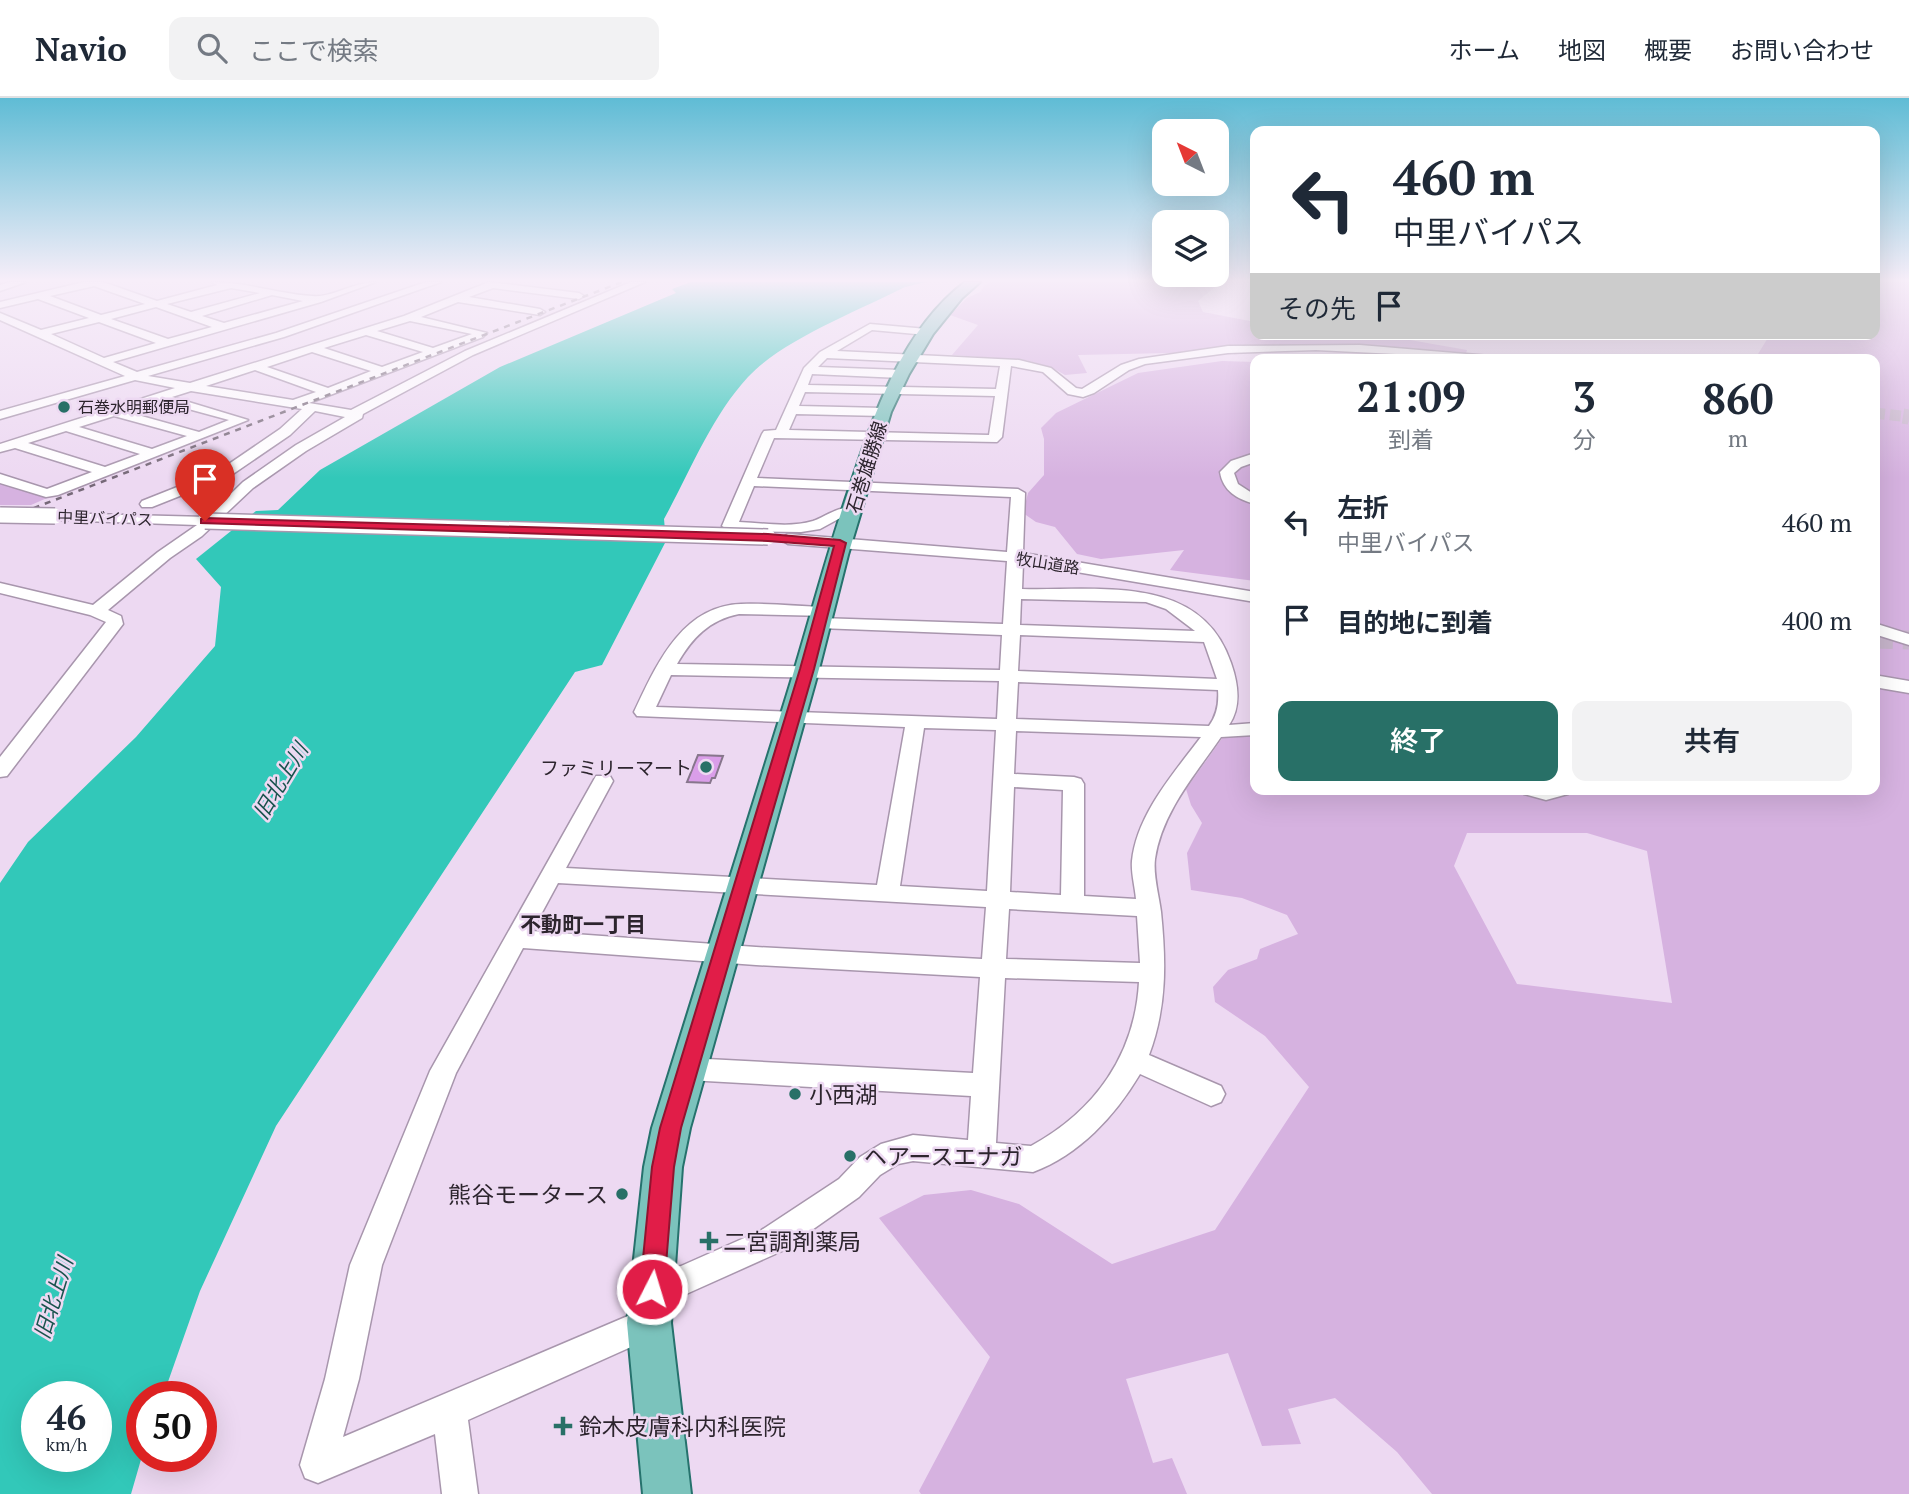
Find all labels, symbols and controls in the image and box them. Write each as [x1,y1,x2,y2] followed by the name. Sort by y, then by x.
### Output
[169,17,659,80] search box
[35,27,127,70] text: Navio
[193,29,231,67] icon: search
[249,33,379,67] text: ここで検索
[1449,34,1520,66] text: ホーム
[1558,34,1606,66] text: 地図
[1644,34,1692,66] text: 概要
[1730,34,1874,66] text: お問い合わせ
[1152,119,1228,196] north arrow
[1152,119,1229,287] map controls
[1393,144,1535,209] text: 460 m
[1278,154,1369,245] icon: left
[1152,210,1229,287] button: layers
[1393,211,1584,253] text: 中里バイパス
[1370,287,1408,325] icon: arrive
[1278,291,1356,325] text: その先
[1356,368,1466,424] text: 21:09
[1572,368,1596,424] text: 3
[1702,370,1774,426] text: 860
[78,396,190,418] place label: 石巻水明郵便局
[56,399,72,415] marker: 石巻水明郵便局
[840,418,892,516] street label: 石巻雄勝線
[1728,423,1748,454] text: m
[1388,424,1434,455] text: 到着
[1573,424,1596,455] text: 分
[175,449,235,521] pin
[186,460,224,498] icon: arrive
[1337,490,1389,524] text: 左折
[1278,503,1316,541] icon: left
[57,505,153,531] street label: 中里バイパス
[1782,505,1852,539] text: 460 m
[1337,527,1475,558] text: 中里バイパス
[1015,547,1081,579] street label: 牧山道路
[1278,601,1316,639] icon: arrive
[1782,603,1852,637] text: 400 m
[1337,605,1493,639] text: 目的地に到着
[1278,701,1558,781] button: 終了
[1572,701,1852,781] button: 共有
[246,736,315,824] water label: 旧北上川
[540,755,692,780] place label: ファミリーマート
[698,759,714,775] marker: ファミリーマート
[520,910,646,938] district label: 不動町一丁目
[809,1079,878,1110] place label: 小西湖
[787,1086,803,1102] marker: 小西湖
[864,1141,1022,1172] place label: ヘアースエナガ
[842,1148,858,1164] marker: ヘアースエナガ
[448,1179,608,1210] place label: 熊谷モータース
[614,1186,630,1202] marker: 熊谷モータース
[723,1226,861,1257] place label: 二宮調剤薬局
[701,1233,717,1249] marker: 二宮調剤薬局
[27,1252,79,1342] water label: 旧北上川
[615,1252,689,1326] position arrow
[126,1381,217,1472] speed limit sign: 50
[47,1394,86,1440] text: 46
[579,1411,786,1442] place label: 鈴木皮膚科内科医院
[553,1416,573,1436] marker: 鈴木皮膚科内科医院
[46,1432,87,1456] text: km/h

